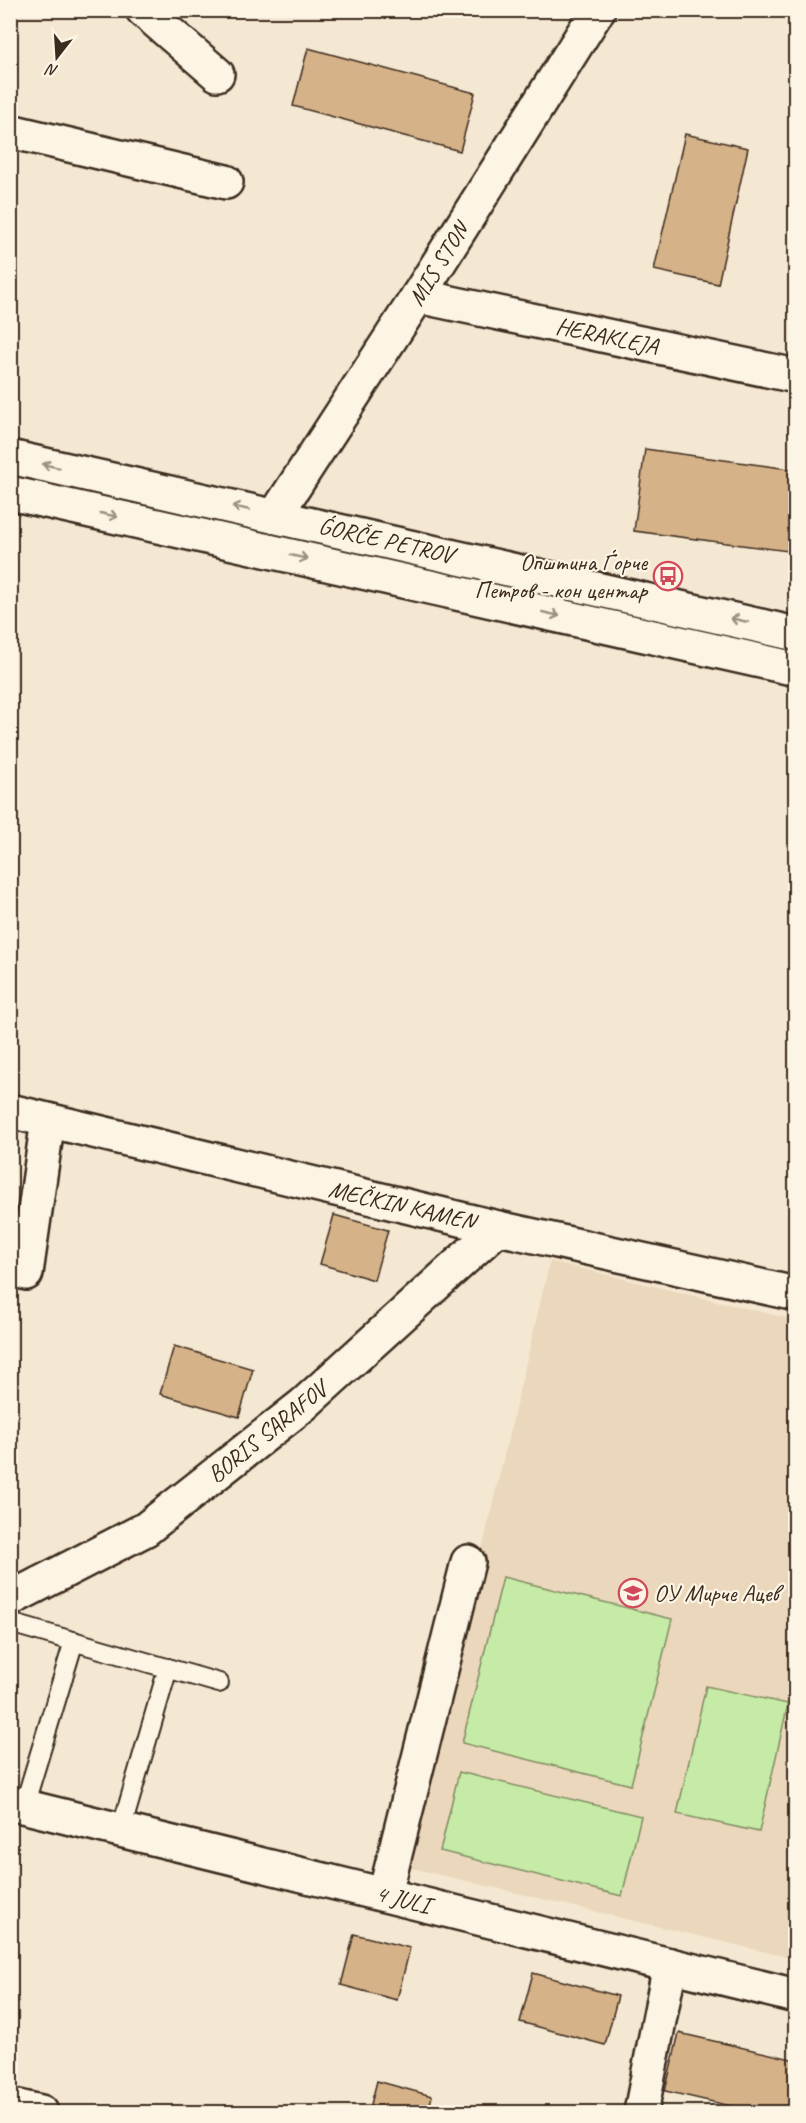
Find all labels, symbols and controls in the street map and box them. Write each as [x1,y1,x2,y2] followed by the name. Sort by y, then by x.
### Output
[27,27,87,87] north arrow
[42,58,61,81] text: N
[401,214,477,311] street label: MIS STON
[553,311,662,362] street label: HERAKLEJA
[41,460,61,471] one-way arrow
[232,502,251,513] one-way arrow
[99,509,118,521] one-way arrow
[316,510,460,571] street label: ǴORČE PETROV
[475,547,649,605] place label: Општина Ѓорче Петров - кон центар
[289,552,308,564] one-way arrow
[652,560,684,592] bus stop icon: Општина Ѓорче Петров - кон центар
[540,609,560,620] one-way arrow
[729,614,748,626] one-way arrow
[326,1174,481,1237] street label: MEČKIN KAMEN
[201,1372,336,1489] street label: BORIS SARAFOV
[617,1577,649,1609] school or university icon: ОУ Мирче Ацев
[654,1578,784,1608] place label: ОУ Мирче Ацев
[373,1878,439,1922] street label: 4 JULI

